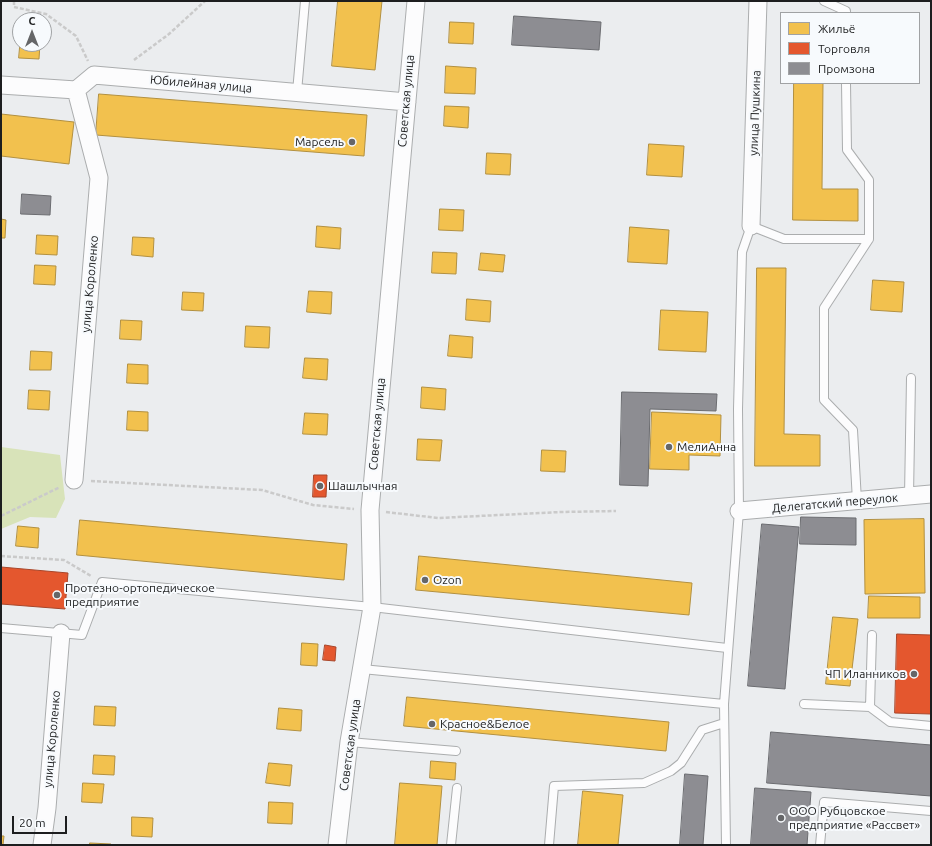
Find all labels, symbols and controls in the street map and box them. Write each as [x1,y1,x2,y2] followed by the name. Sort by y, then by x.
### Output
[12,12,52,52] north arrow
[780,12,920,84] legend
[28,15,36,27] text: С
[818,22,855,35] text: Жильё
[818,42,870,55] text: Торговля
[395,54,417,148] street label: Советская улица
[818,62,875,75] text: Промзона
[746,70,764,156] street label: улица Пушкина
[149,72,253,96] street label: Юбилейная улица
[295,135,344,149] place label: Марсель
[347,137,357,147] marker: Марсель
[79,235,101,333] street label: улица Короленко
[366,377,388,471] street label: Советская улица
[677,440,736,454] place label: МелиАнна
[664,442,674,452] marker: МелиАнна
[328,479,397,493] place label: Шашлычная
[315,481,325,491] marker: Шашлычная
[771,490,899,516] street label: Делегатский переулок
[433,573,462,587] place label: Ozon
[420,575,430,585] marker: Ozon
[65,581,215,609] place label: Протезно-ортопедическое предприятие
[52,590,62,600] marker: Протезно-ортопедическое предприятие
[825,667,906,681] place label: ЧП Иланников
[909,669,919,679] marker: ЧП Иланников
[41,690,63,788] street label: улица Короленко
[336,698,364,792] street label: Советская улица
[440,717,529,731] place label: Красное&Белое
[427,719,437,729] marker: Красное&Белое
[789,804,920,832] place label: ООО Рубцовское предприятие «Рассвет»
[14,808,69,834] scale bar
[776,813,786,823] marker: ООО Рубцовское предприятие «Рассвет»
[19,816,46,829] text: 20 m

